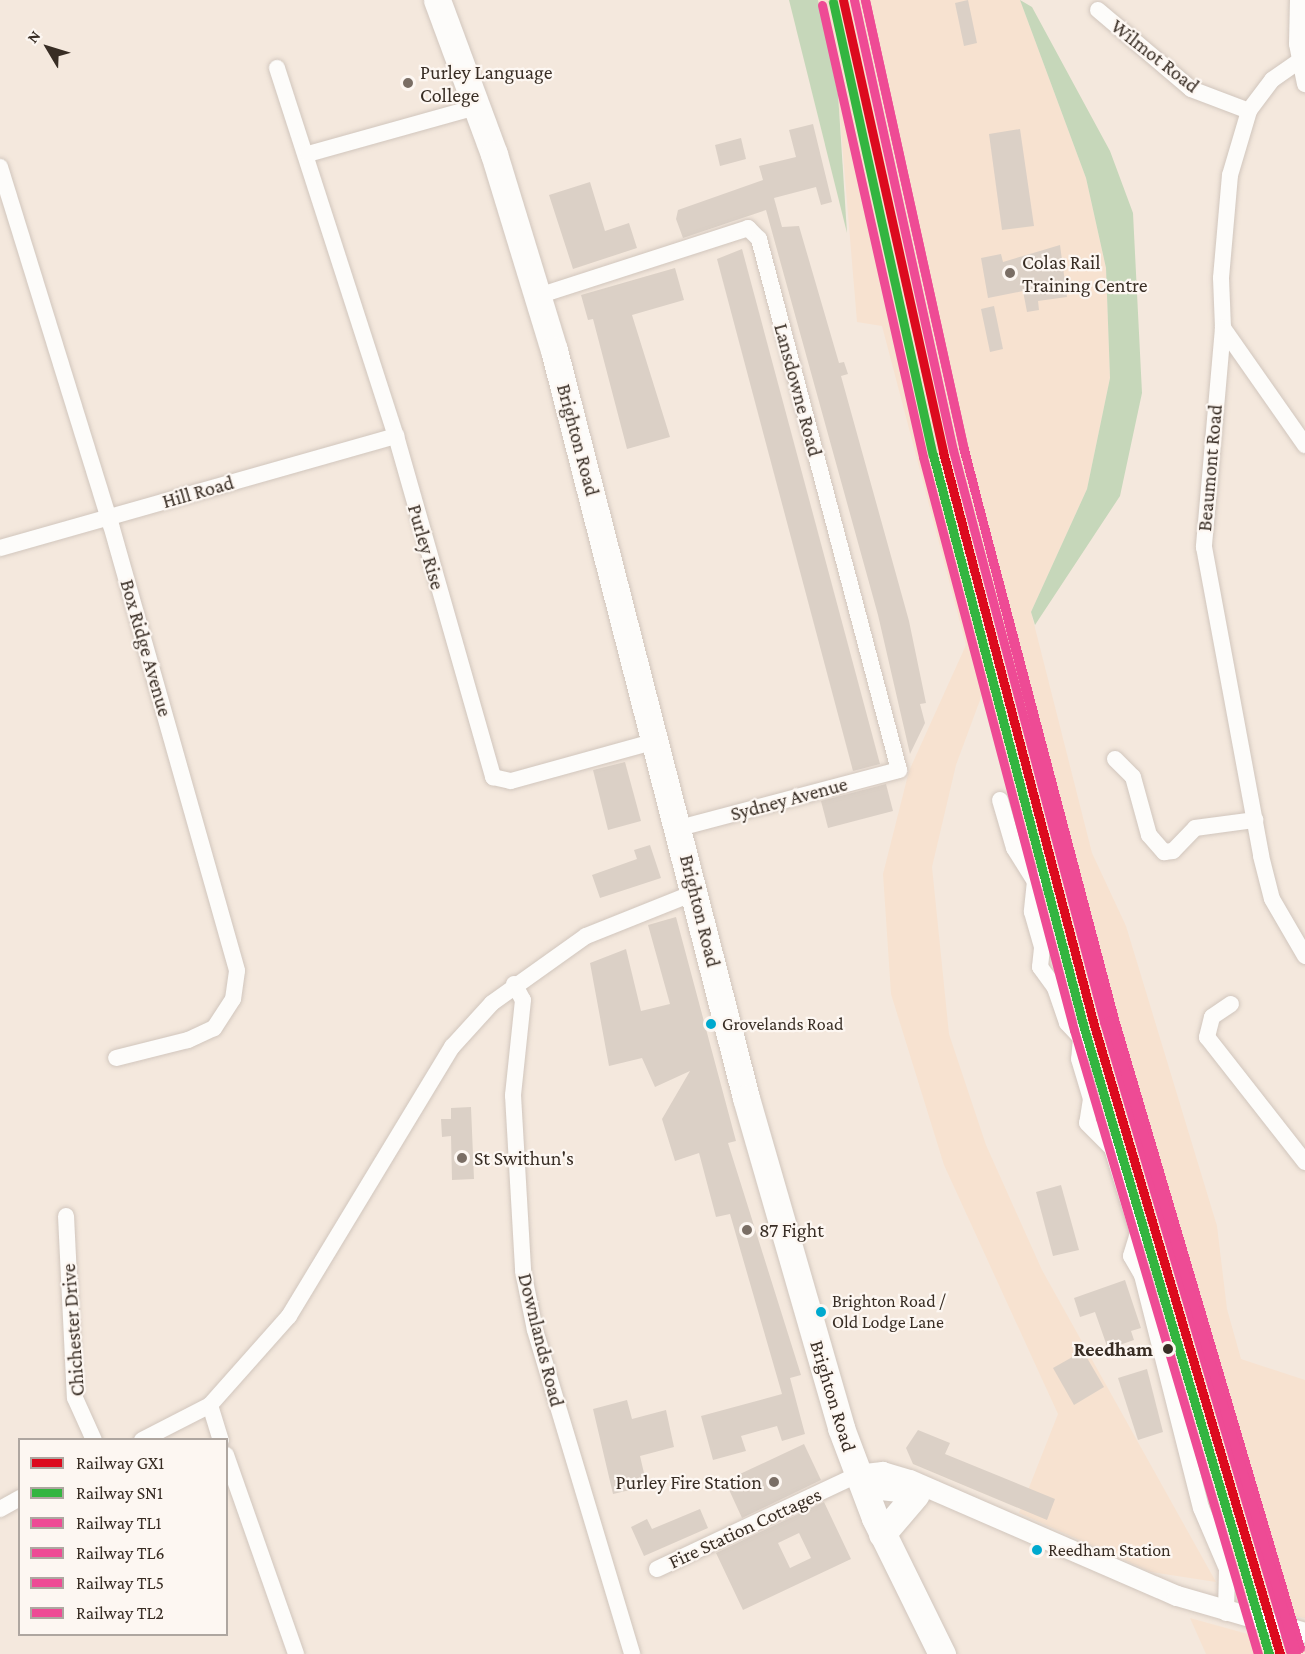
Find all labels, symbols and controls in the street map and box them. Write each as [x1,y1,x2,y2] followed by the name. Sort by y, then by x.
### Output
[1106,14,1204,98] street label: Wilmot Road
[18,18,78,78] north arrow
[23,27,43,46] text: N
[420,60,552,107] place label: Purley Language College
[401,76,415,90] marker: Purley Language College
[1022,250,1148,297] place label: Colas Rail Training Centre
[1003,266,1017,280] marker: Colas Rail Training Centre
[769,321,827,459] street label: Lansdowne Road
[552,381,604,499] street label: Brighton Road
[1193,404,1227,532] street label: Beaumont Road
[160,470,236,514] street label: Hill Road
[402,502,450,592] street label: Purley Rise
[115,577,177,719] street label: Box Ridge Avenue
[728,772,850,826] street label: Sydney Avenue
[674,852,726,970] street label: Brighton Road
[722,1013,843,1035] place label: Grovelands Road
[705,1018,717,1030] marker: Grovelands Road
[474,1146,574,1170] place label: St Swithun's
[455,1151,469,1165] marker: St Swithun's
[759,1218,824,1242] place label: 87 Fight
[740,1223,754,1237] marker: 87 Fight
[56,1263,90,1397] street label: Chichester Drive
[513,1271,569,1409] street label: Downlands Road
[832,1291,945,1334] place label: Brighton Road / Old Lodge Lane
[815,1306,827,1318] marker: Brighton Road / Old Lodge Lane
[805,1337,861,1455] street label: Brighton Road
[1073,1337,1153,1361] place label: Reedham
[1158,1339,1178,1359] marker: Reedham
[18,1438,228,1636] legend
[76,1453,164,1473] text: Railway GX1
[616,1470,762,1494] place label: Purley Fire Station
[767,1475,781,1489] marker: Purley Fire Station
[665,1482,825,1574] street label: Fire Station Cottages
[76,1483,163,1503] text: Railway SN1
[76,1513,161,1533] text: Railway TL1
[1048,1539,1171,1561] place label: Reedham Station
[76,1543,165,1563] text: Railway TL6
[1031,1544,1043,1556] marker: Reedham Station
[76,1573,164,1593] text: Railway TL5
[76,1603,164,1623] text: Railway TL2

